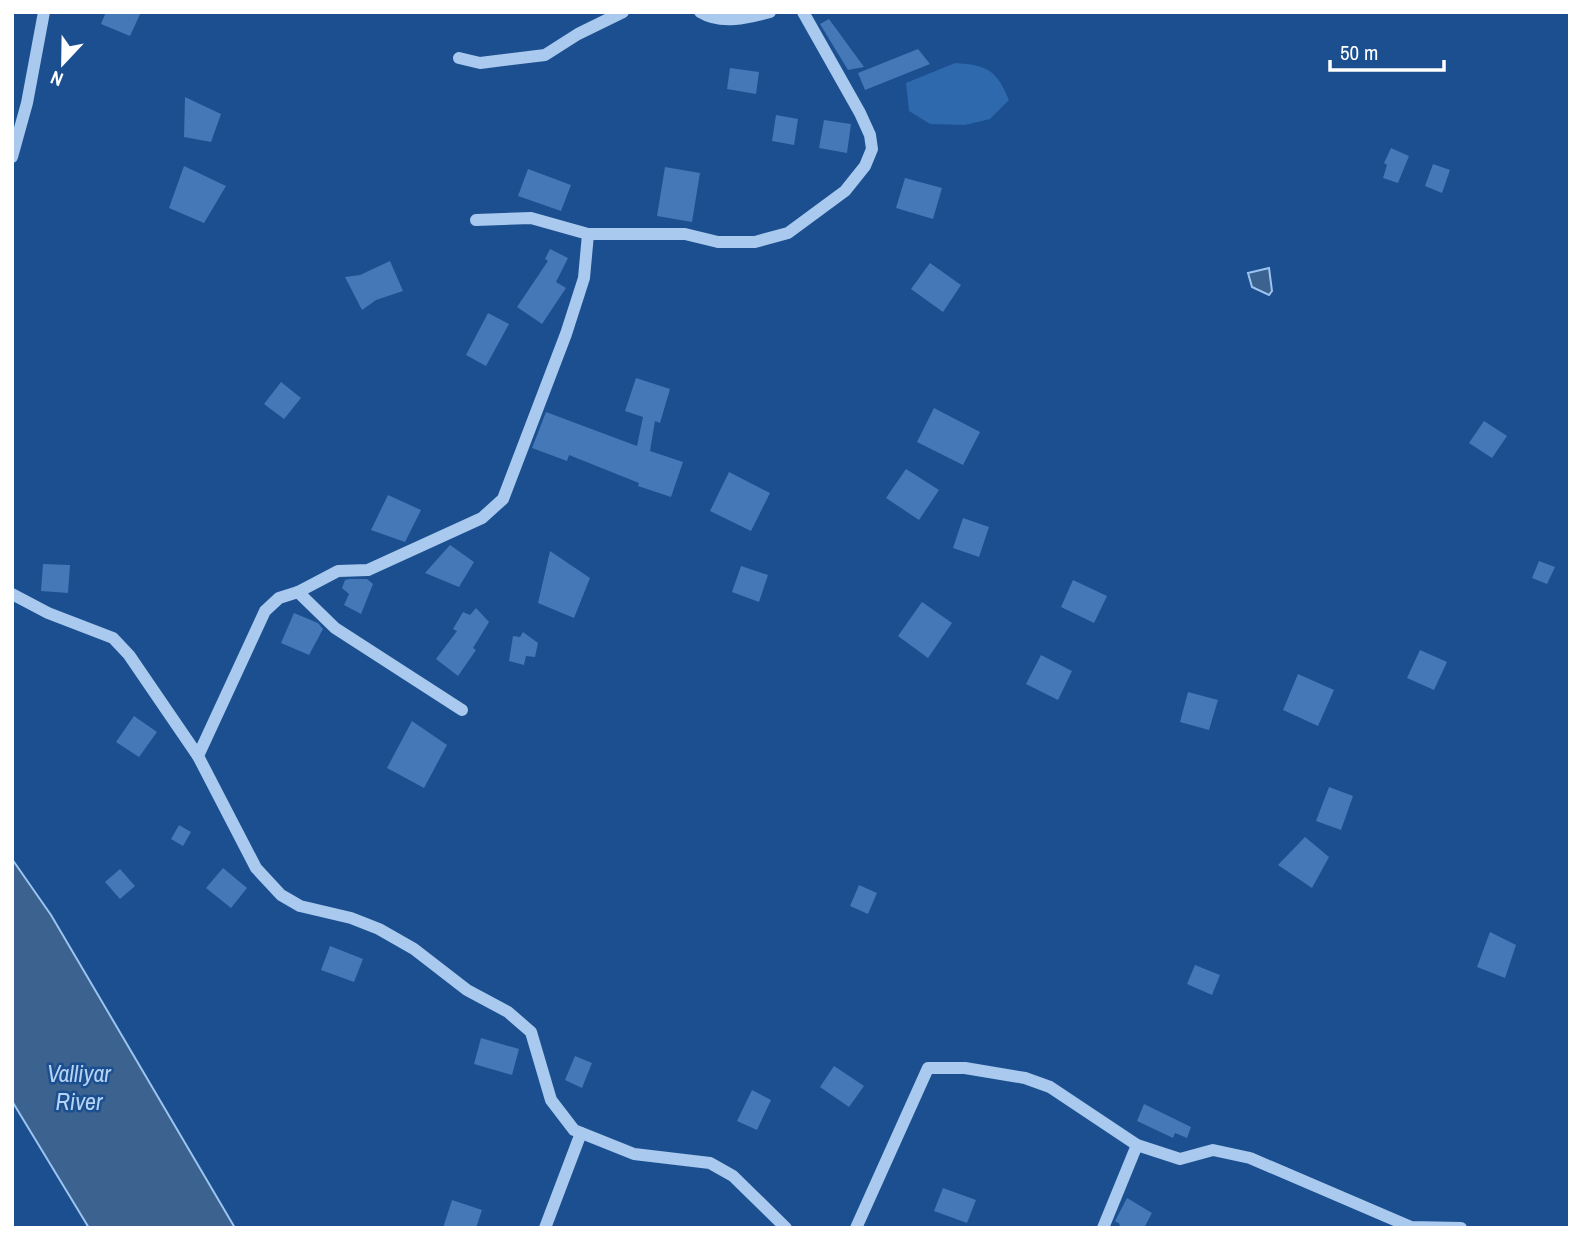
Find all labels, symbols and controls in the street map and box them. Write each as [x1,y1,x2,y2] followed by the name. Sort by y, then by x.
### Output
[28,28,98,98] north arrow
[1330,28,1444,72] scale bar
[1340,38,1378,67] text: 50 m
[47,65,67,93] text: N
[47,1057,112,1117] water label: Valliyar River

